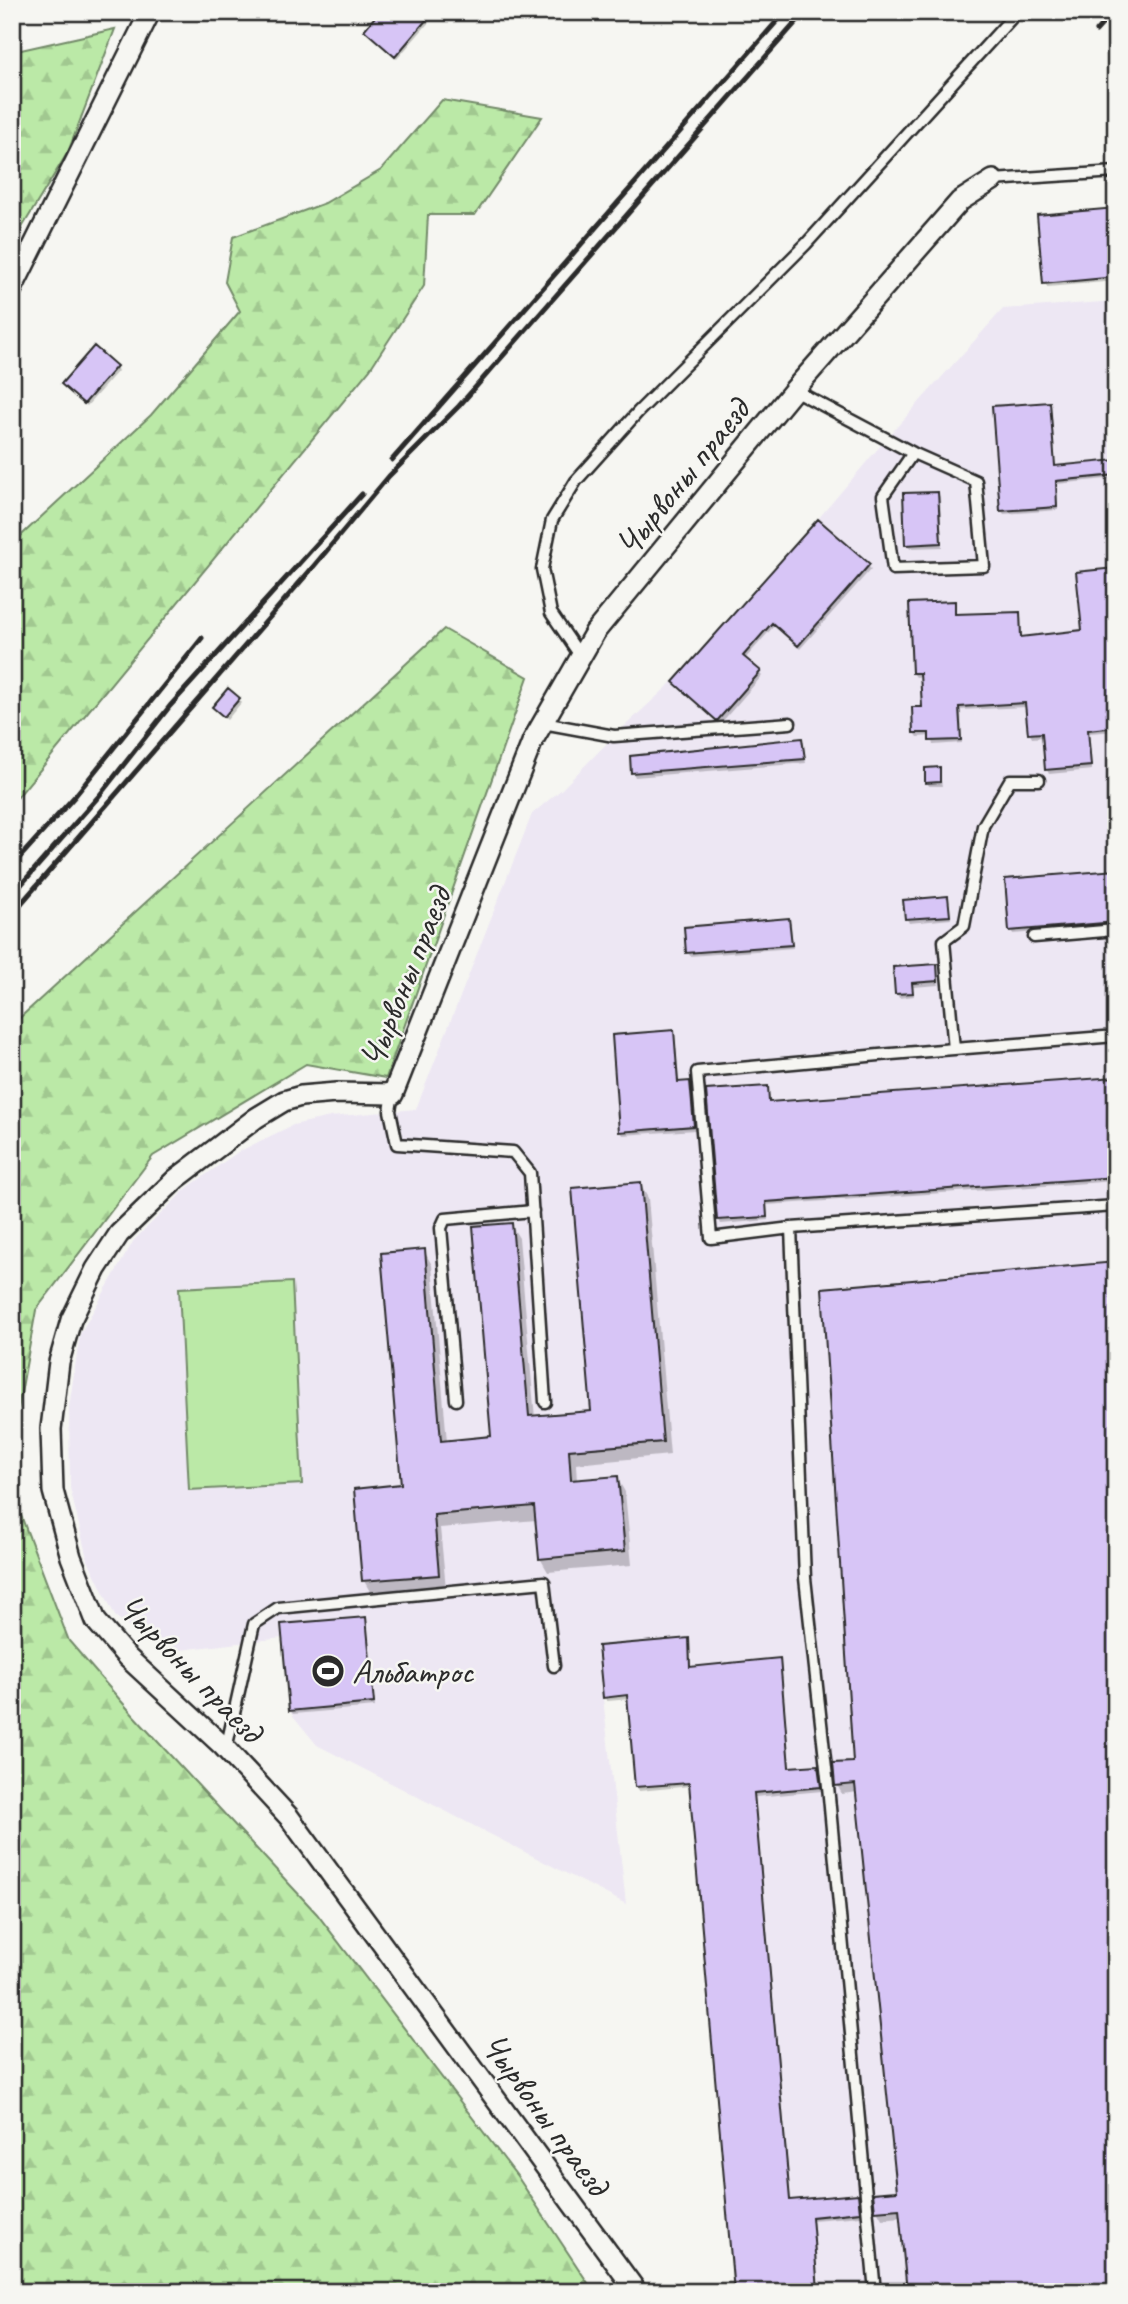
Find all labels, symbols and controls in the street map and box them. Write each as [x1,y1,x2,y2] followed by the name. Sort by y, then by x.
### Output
[605,387,762,565] street label: Чырвоны праезд
[349,877,463,1074] street label: Чырвоны праезд
[109,1584,275,1755] street label: Чырвоны праезд
[352,1649,474,1694] place label: Альбатрос
[309,1652,347,1690] sports icon: Альбатрос
[472,2024,622,2207] street label: Чырвоны праезд

